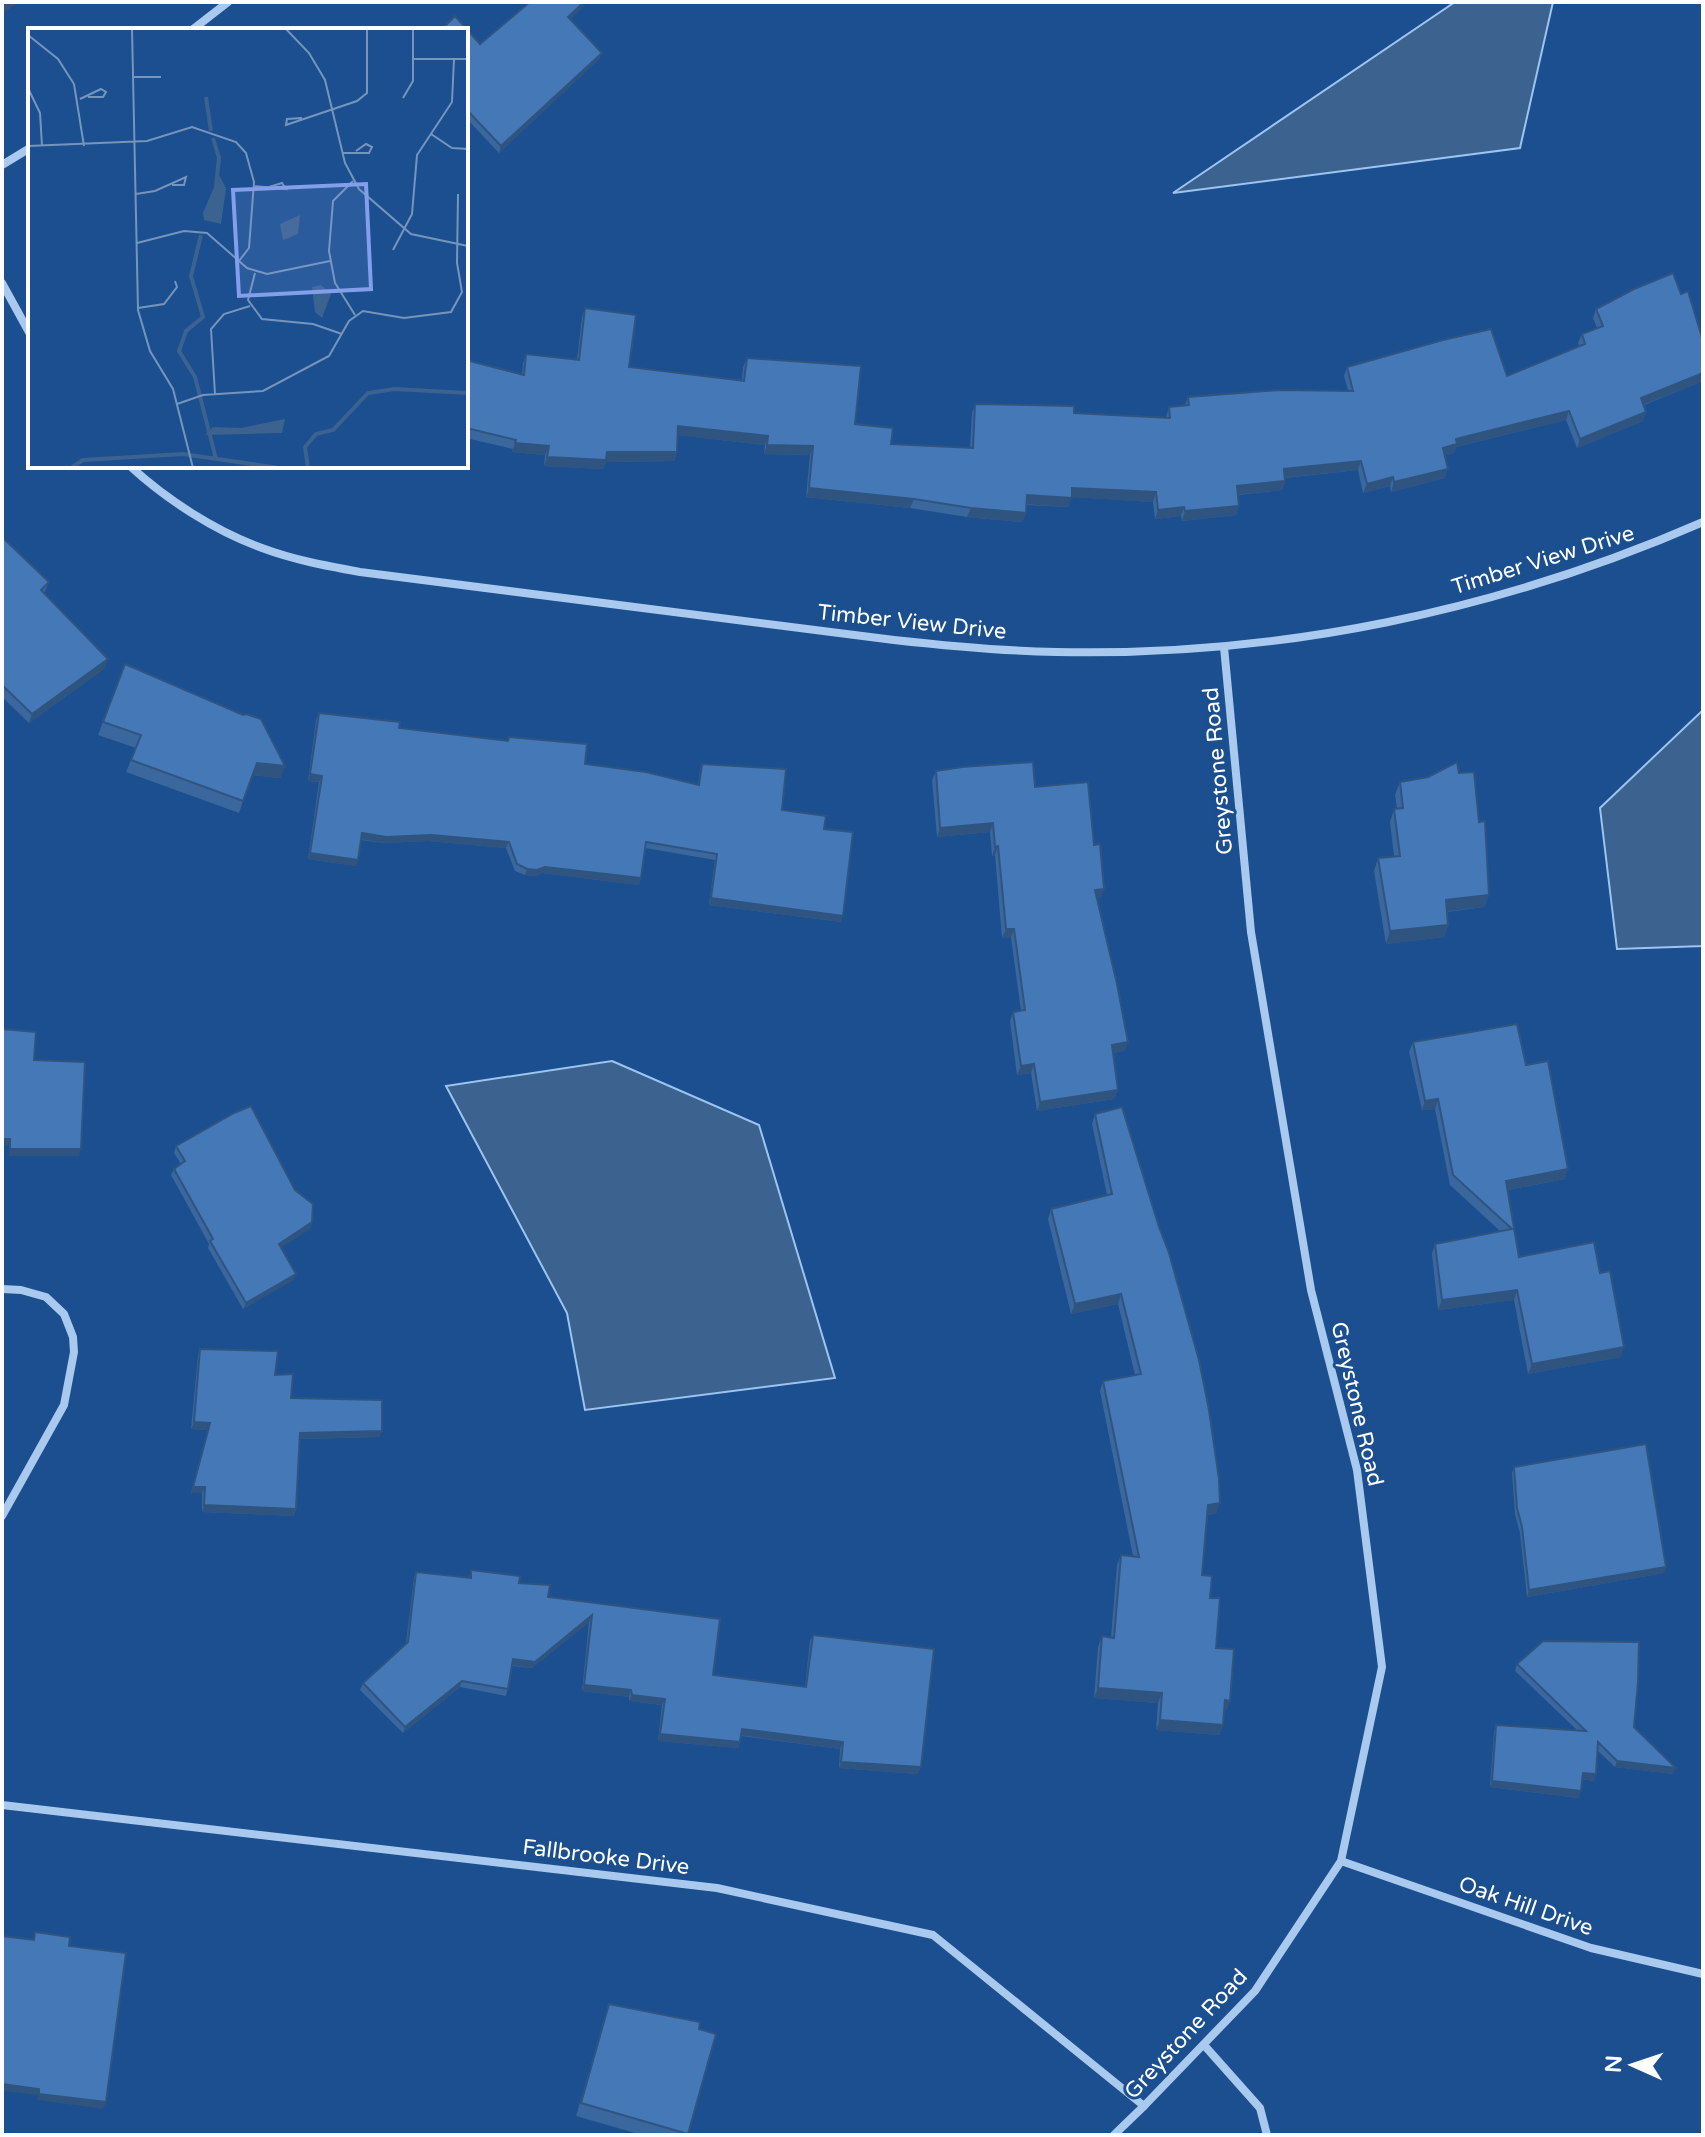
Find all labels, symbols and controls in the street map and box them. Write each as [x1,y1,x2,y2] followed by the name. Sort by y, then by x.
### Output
[28,28,468,468] inset map
[1449,520,1637,600] street label: Timber View Drive
[816,599,1008,645] street label: Timber View Drive
[1198,686,1238,856] street label: Greystone Road
[1325,1319,1389,1489] street label: Greystone Road
[521,1834,691,1880] street label: Fallbrooke Drive
[1455,1871,1597,1941] street label: Oak Hill Drive
[1119,1964,1253,2104] street label: Greystone Road
[1593,2025,1673,2105] north arrow
[1601,2055,1627,2074] text: N

